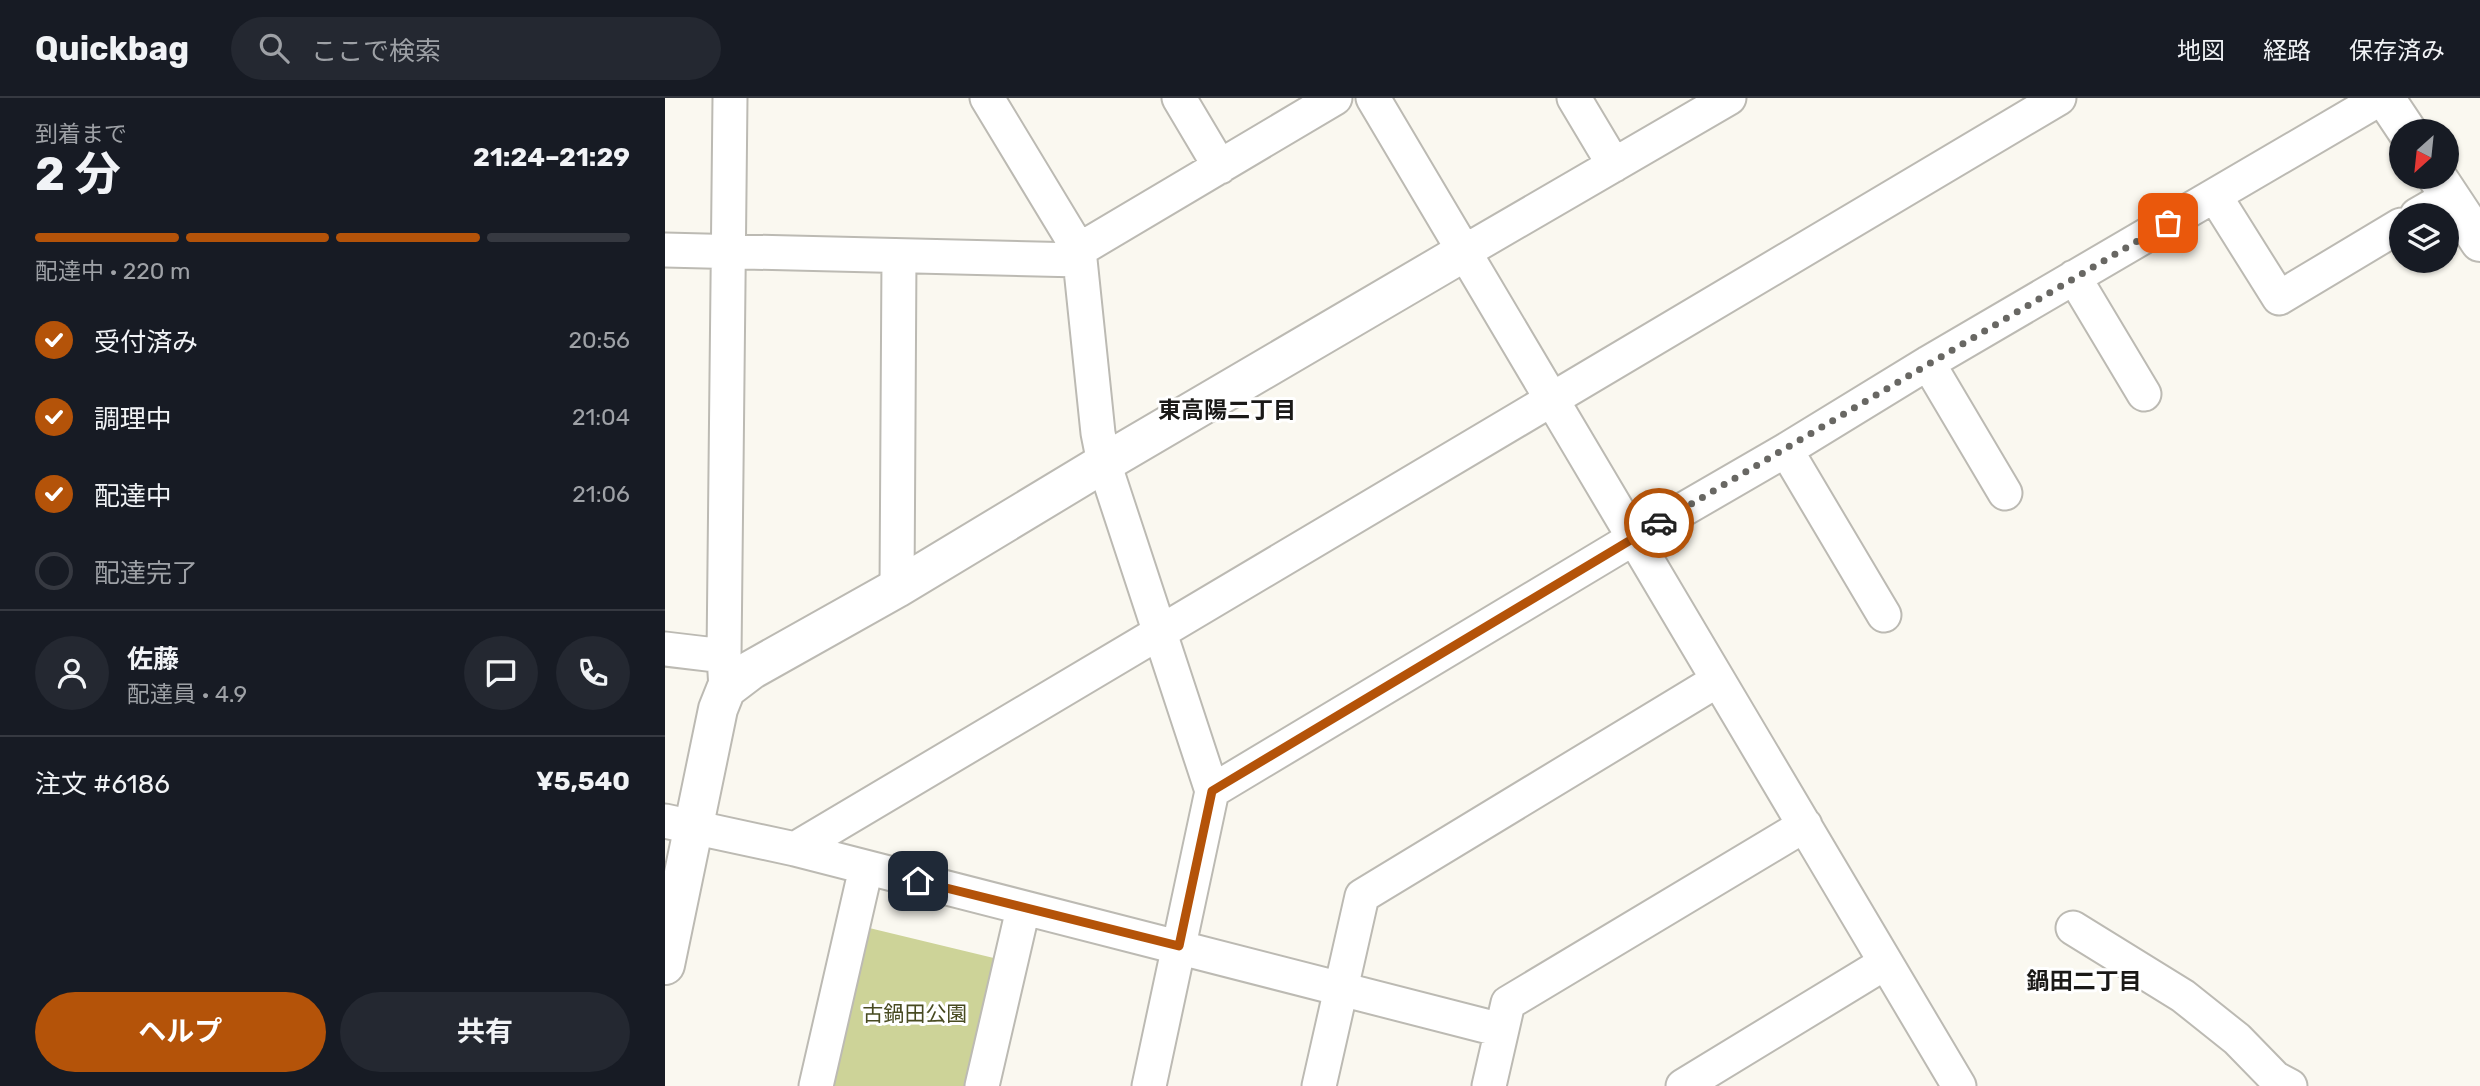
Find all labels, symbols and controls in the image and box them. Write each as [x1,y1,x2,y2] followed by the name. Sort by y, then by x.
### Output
[231,17,721,80] search box
[35,29,189,68] text: Quickbag
[255,29,293,67] icon: search
[311,36,441,67] text: ここで検索
[2177,37,2225,65] text: 地図
[2263,37,2311,65] text: 経路
[2349,37,2445,65] text: 保存済み
[2389,119,2459,189] north arrow
[2389,119,2459,273] map controls
[35,120,127,148] text: 到着まで
[473,142,630,173] text: 21:24–21:29
[35,147,121,202] text: 2 分
[2138,193,2198,253] pin
[2389,203,2459,273] button: layers
[2149,204,2187,242] icon: bag
[35,257,191,285] text: 配達中 · 220 m
[35,321,73,359] icon: check
[568,326,630,354] text: 20:56
[94,327,198,358] text: 受付済み
[1158,396,1296,424] district label: 東高陽二丁目
[35,398,73,436] icon: check
[572,403,630,431] text: 21:04
[94,404,172,435] text: 調理中
[35,475,73,513] icon: check
[572,480,630,508] text: 21:06
[94,481,172,512] text: 配達中
[1624,488,1694,558] courier
[1640,504,1678,542] icon: car
[94,558,198,589] text: 配達完了
[35,636,109,710] button: person
[464,636,538,710] button: chat
[556,636,630,710] button: phone
[127,644,179,675] text: 佐藤
[127,680,247,708] text: 配達員 · 4.9
[536,766,630,797] text: ¥5,540
[35,769,170,800] text: 注文 #6186
[888,851,948,911] pin
[899,862,937,900] icon: home
[2027,967,2142,995] district label: 鍋田二丁目
[35,992,326,1072] button: ヘルプ
[340,992,630,1072] button: 共有
[863,1001,968,1026] park label: 古鍋田公園

